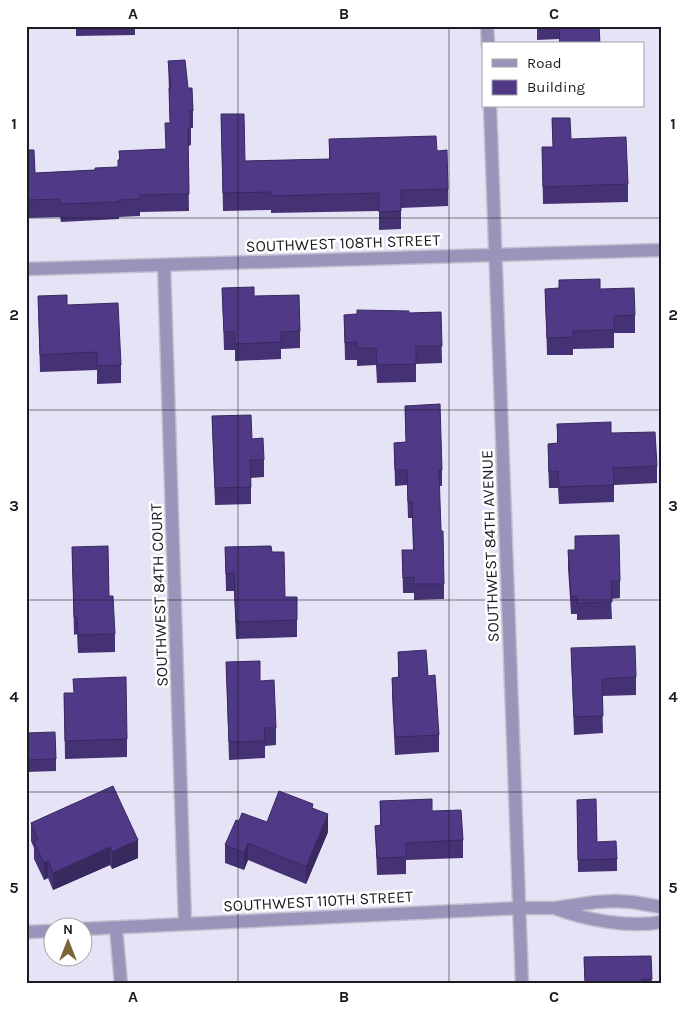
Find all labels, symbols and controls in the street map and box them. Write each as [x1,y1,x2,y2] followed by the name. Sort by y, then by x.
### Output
[128,4,138,23] text: A
[339,4,349,23] text: B
[549,4,559,23] text: C
[482,42,644,108] legend
[527,54,562,72] text: Road
[527,78,585,96] text: Building
[11,114,17,133] text: 1
[670,114,676,133] text: 1
[245,230,441,256] street label: SOUTHWEST 108TH STREET
[9,305,19,324] text: 2
[668,305,678,324] text: 2
[477,450,503,642] street label: SOUTHWEST 84TH AVENUE
[9,496,19,515] text: 3
[668,496,678,515] text: 3
[146,503,172,687] street label: SOUTHWEST 84TH COURT
[9,687,19,706] text: 4
[668,687,678,706] text: 4
[9,878,19,897] text: 5
[668,878,678,897] text: 5
[223,887,413,915] street label: SOUTHWEST 110TH STREET
[42,918,92,968] north arrow
[63,921,73,938] text: N
[128,987,138,1006] text: A
[339,987,349,1006] text: B
[549,987,559,1006] text: C

